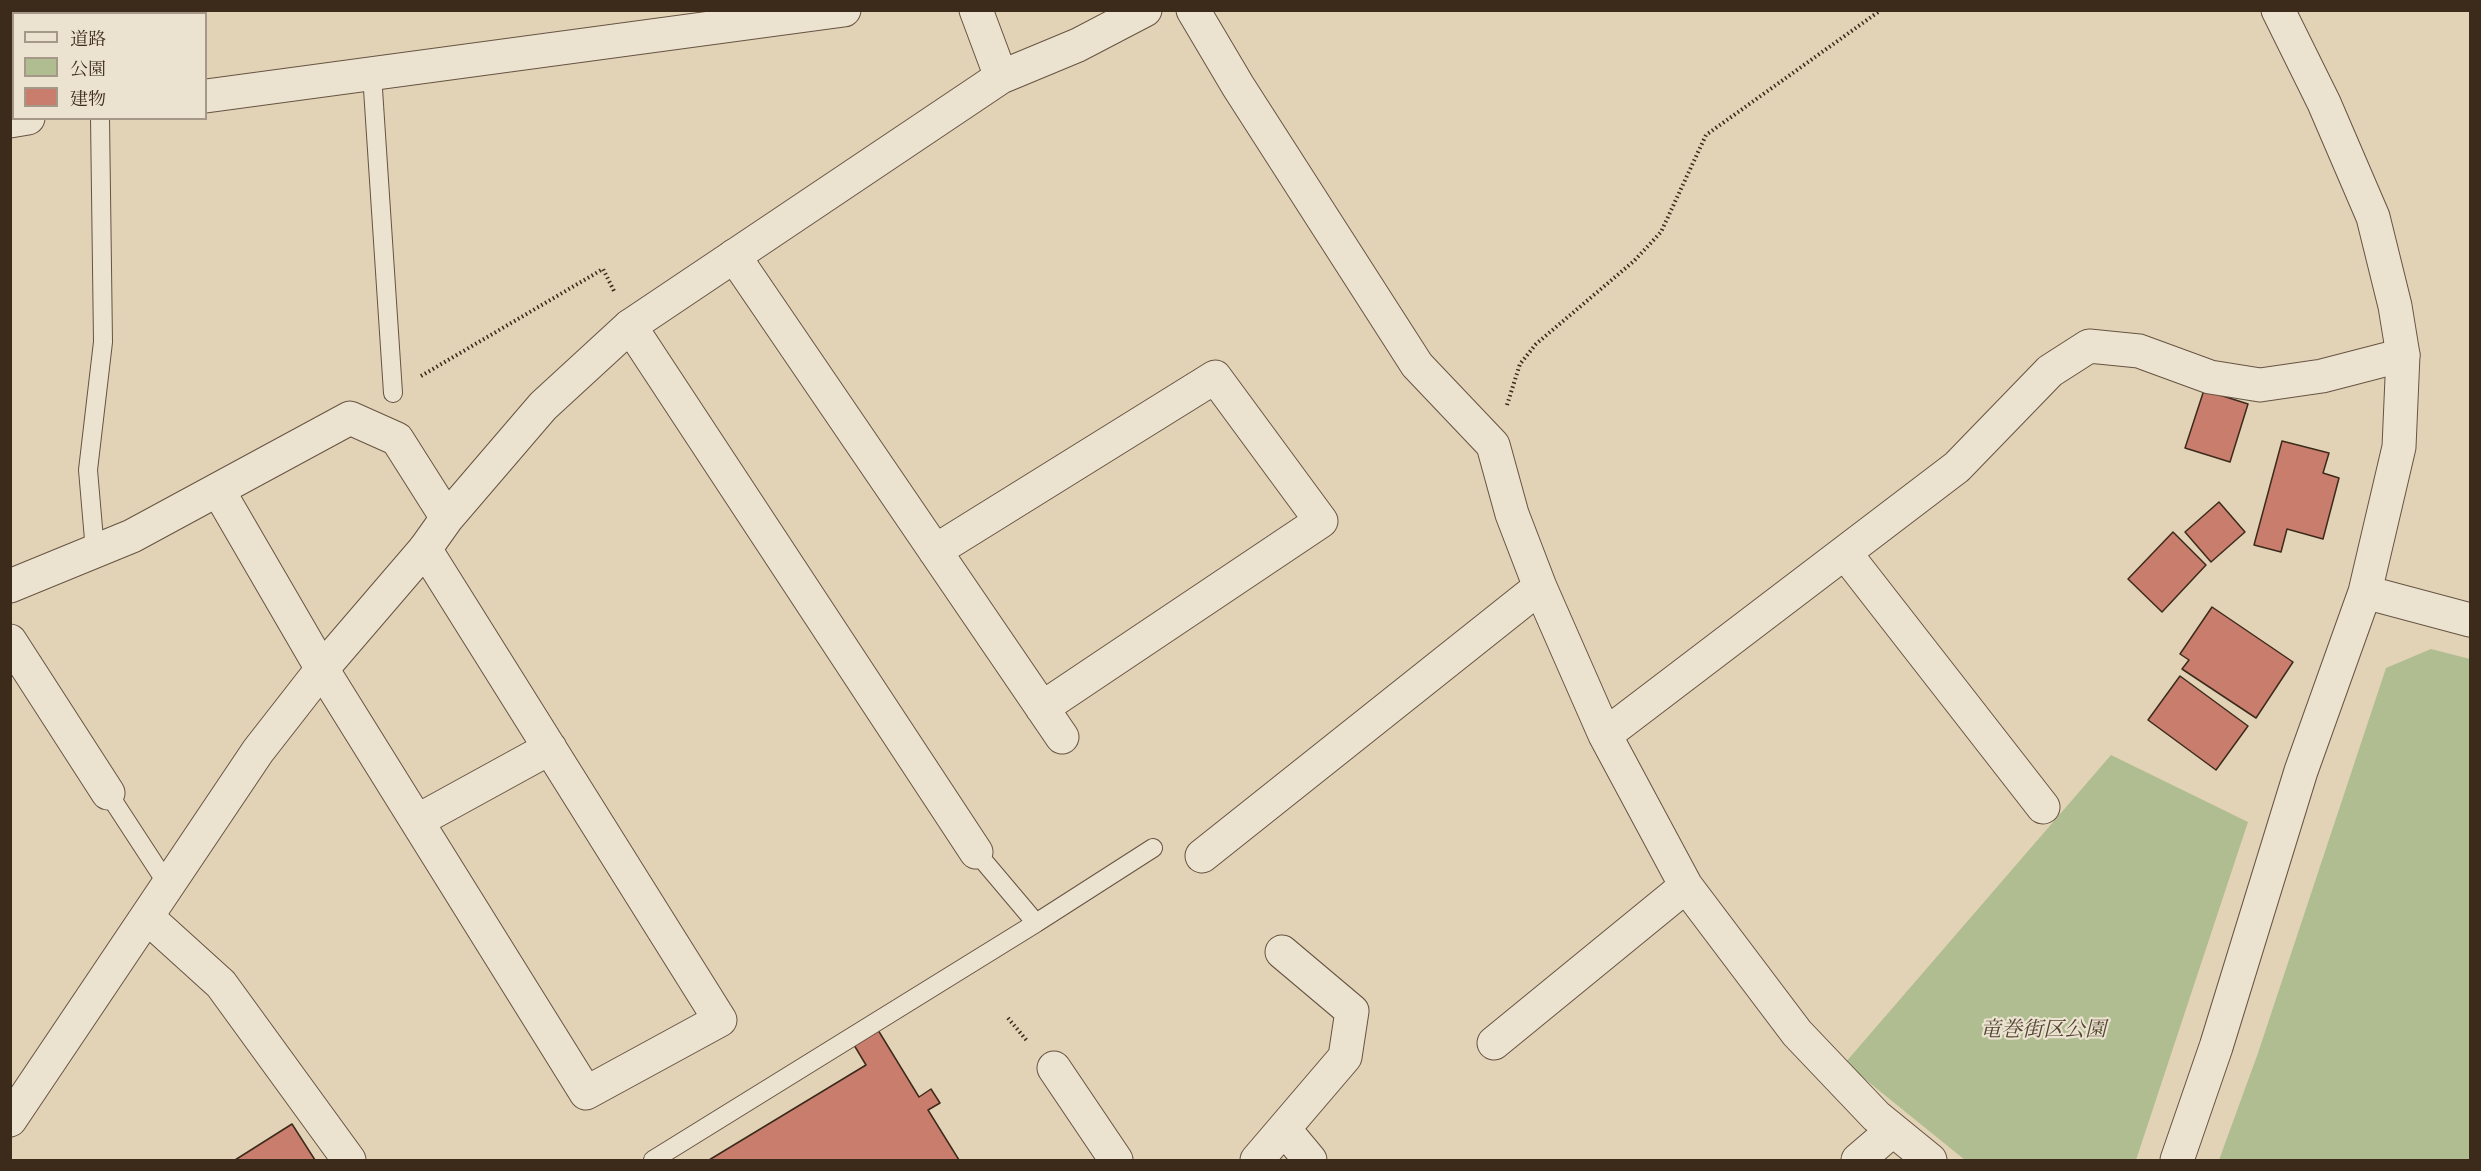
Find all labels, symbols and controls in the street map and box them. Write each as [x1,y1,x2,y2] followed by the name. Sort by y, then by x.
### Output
[12,12,207,120] legend
[70,28,106,50] text: 道路
[70,58,106,80] text: 公園
[70,88,106,110] text: 建物
[1980,1018,2106,1044] park label: 竜巻街区公園

